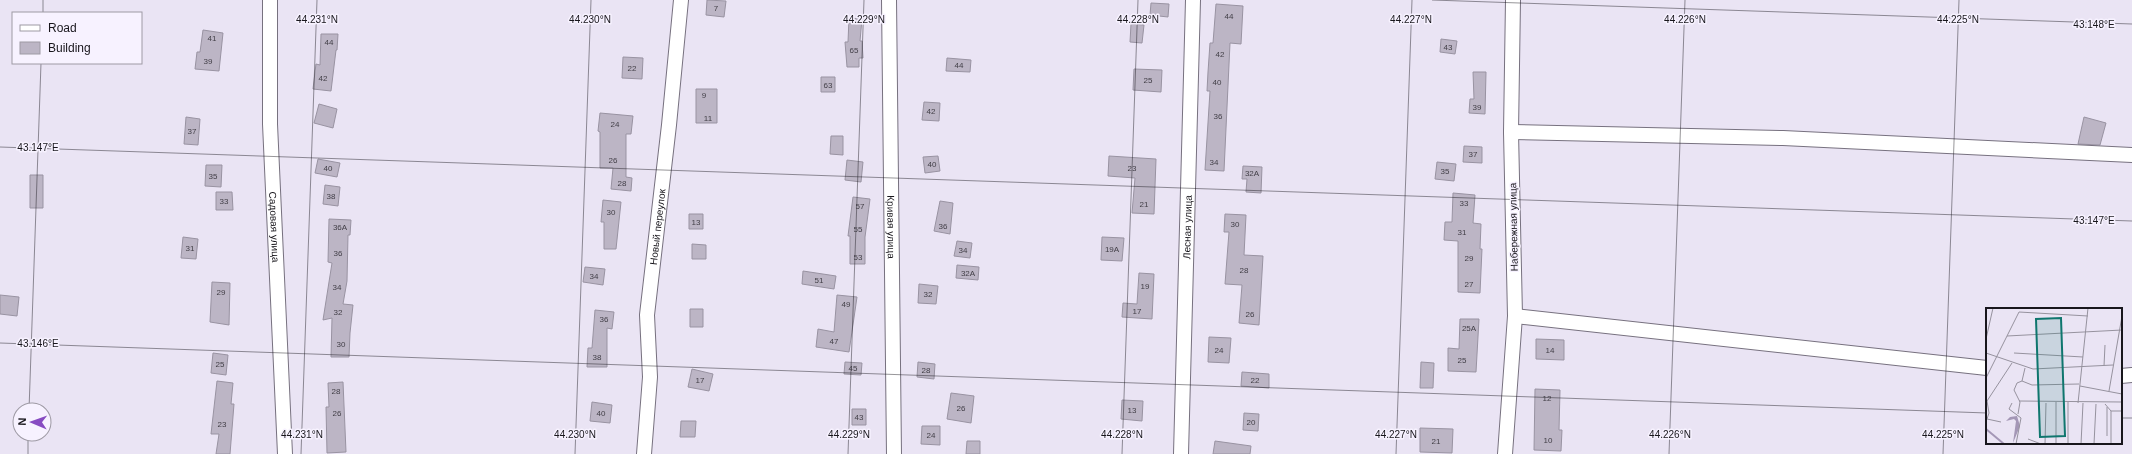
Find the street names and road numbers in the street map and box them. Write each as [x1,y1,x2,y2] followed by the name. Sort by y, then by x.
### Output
[1507,182,1520,271] street label: Набережная улица
[648,188,668,266] street label: Новый переулок
[267,191,281,263] street label: Садовая улица
[885,195,897,259] street label: Кривая улица
[1181,195,1194,259] street label: Лесная улица

